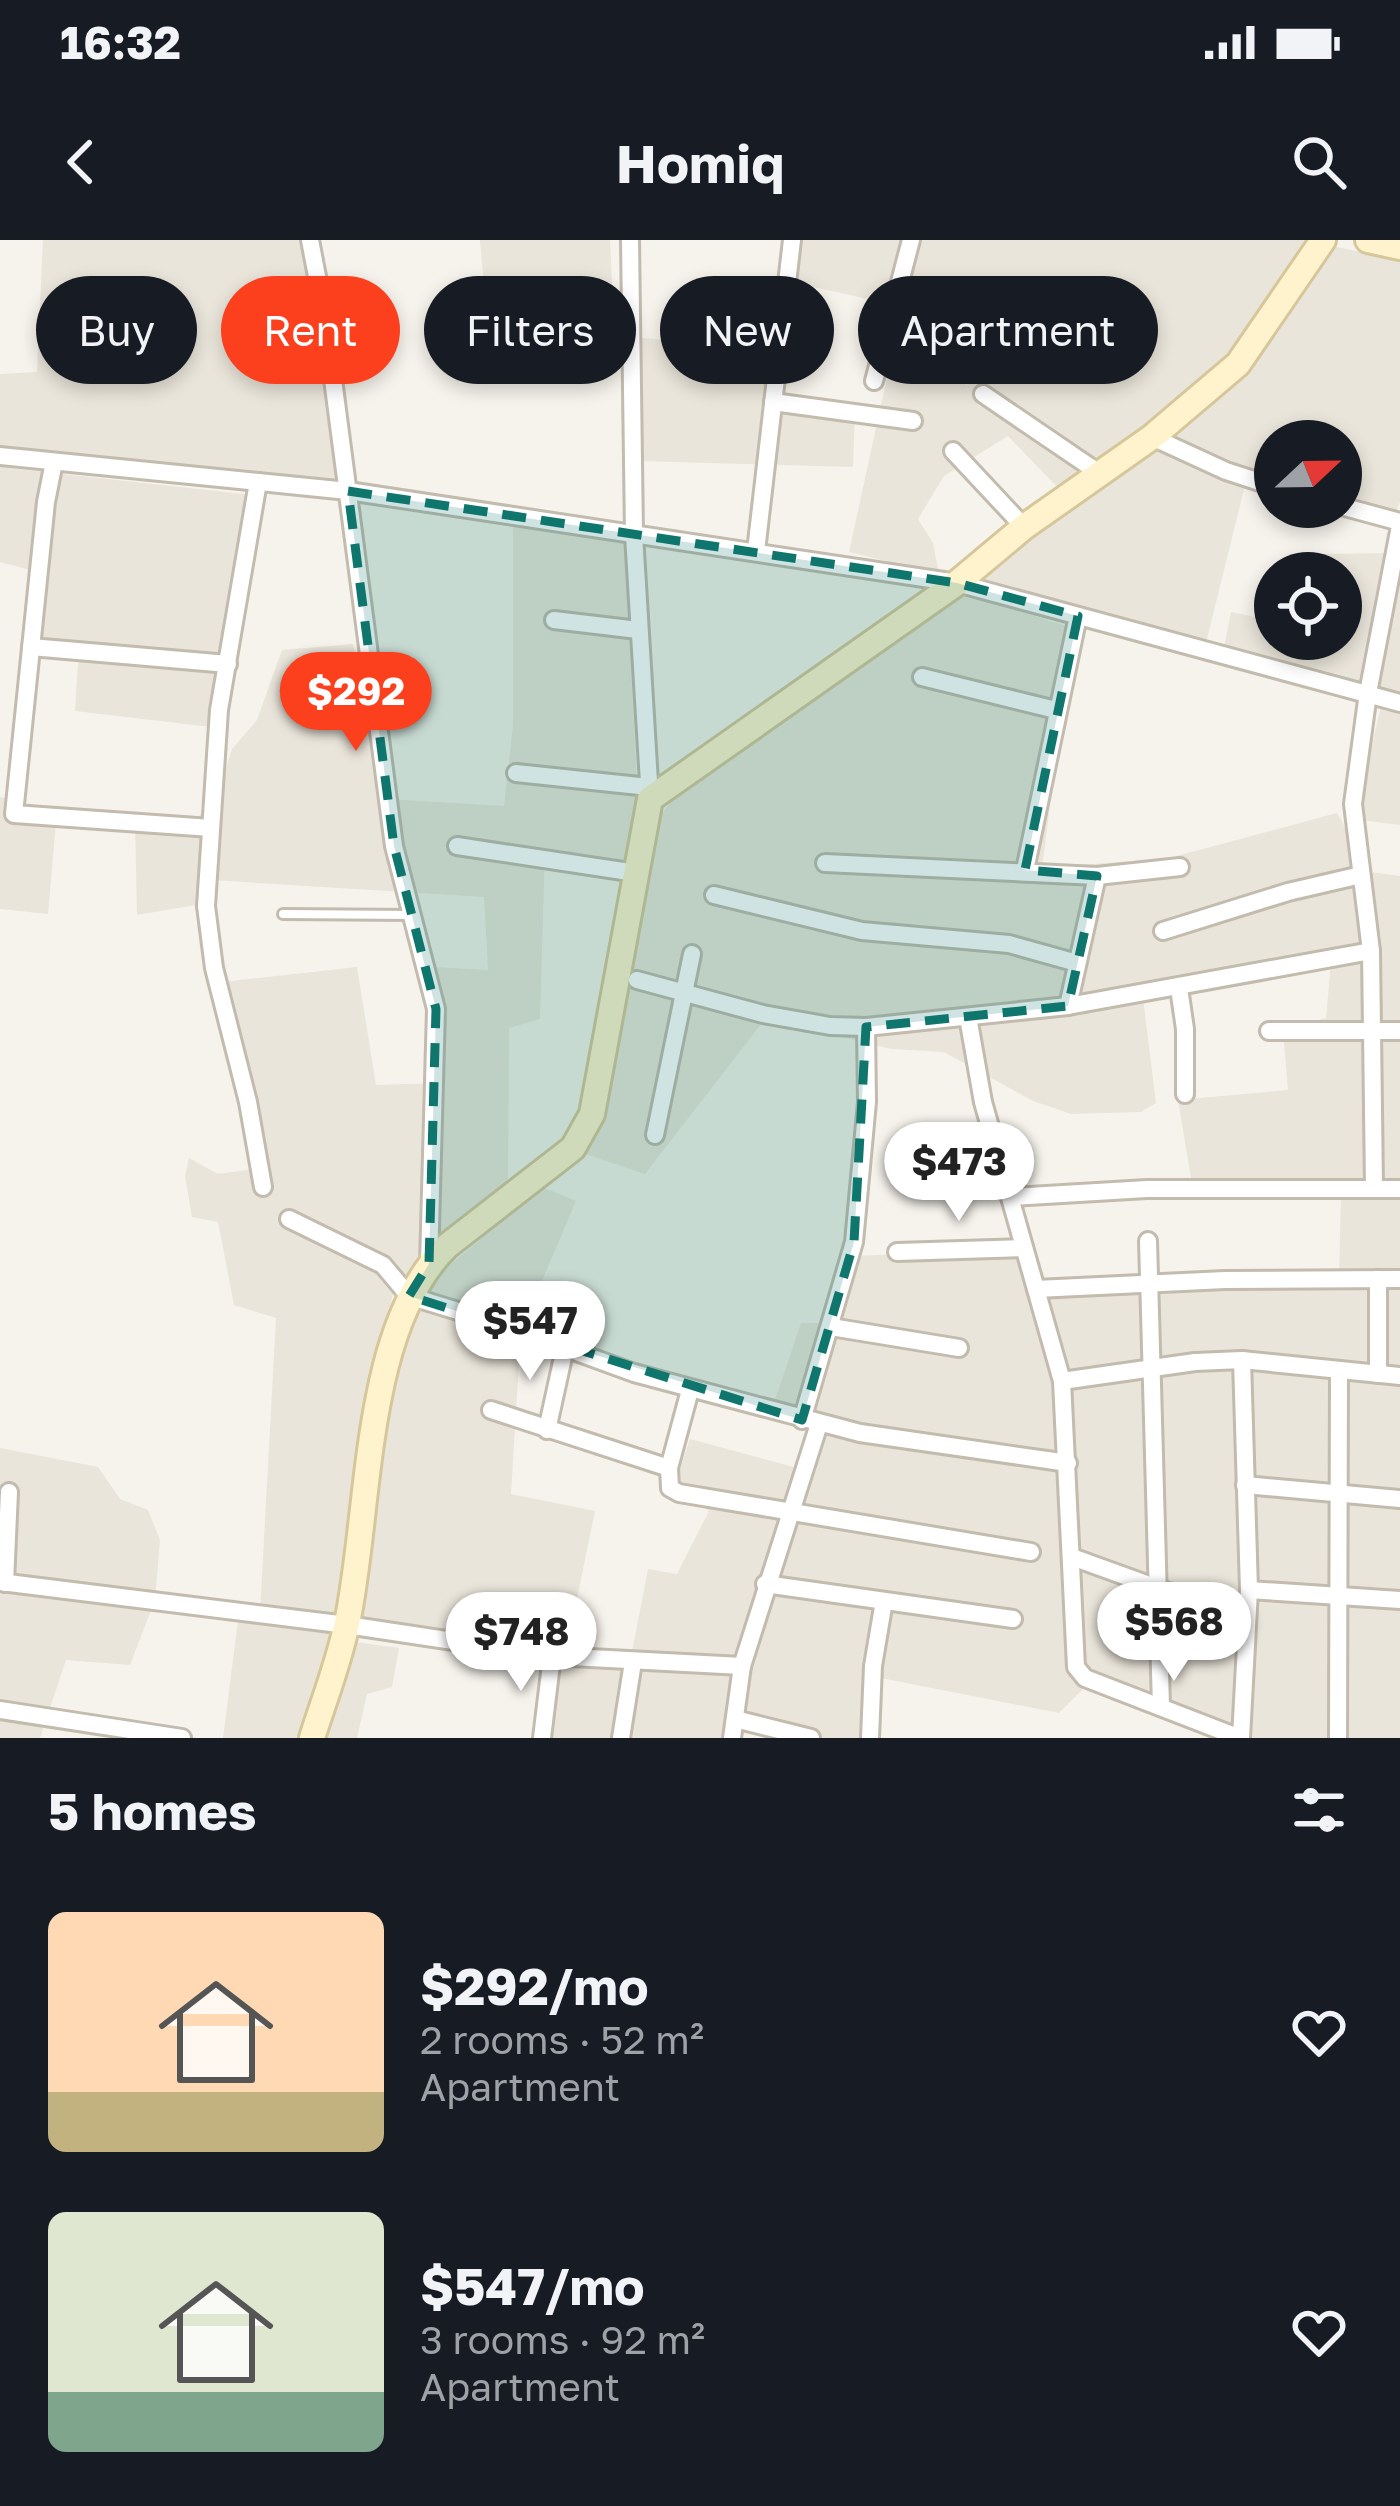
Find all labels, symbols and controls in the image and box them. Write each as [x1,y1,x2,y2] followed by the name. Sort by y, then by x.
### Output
[60,15,181,69] text: 16:32
[48,129,114,195] icon: back
[1286,129,1352,195] icon: search
[616,130,784,195] text: Homiq
[36,276,197,384] chip: Buy
[221,276,400,384] chip: Rent
[424,276,636,384] chip: Filters
[660,276,834,384] chip: New
[858,276,1158,384] chip: Apartment
[1254,420,1362,528] north arrow
[1254,420,1362,660] map controls
[1254,552,1362,660] button: locate
[285,652,427,754] pin: $292
[307,667,405,714] text: $292
[888,1122,1030,1224] pin: $473
[911,1137,1007,1184] text: $473
[459,1281,601,1383] pin: $547
[482,1296,578,1343] text: $547
[1103,1582,1245,1684] pin: $568
[450,1592,592,1694] pin: $748
[1124,1597,1224,1644] text: $568
[473,1607,569,1654] text: $748
[1286,1777,1352,1843] icon: filters
[48,1780,257,1841] text: 5 homes
[420,1955,648,2016] text: $292/mo
[144,1960,288,2104] icon: home
[1286,1999,1352,2065] icon: heart
[420,2016,704,2063] text: 2 rooms · 52 m²
[420,2063,620,2110] text: Apartment
[420,2255,645,2316] text: $547/mo
[144,2260,288,2404] icon: home
[1286,2299,1352,2365] icon: heart
[420,2316,705,2363] text: 3 rooms · 92 m²
[420,2363,620,2410] text: Apartment

